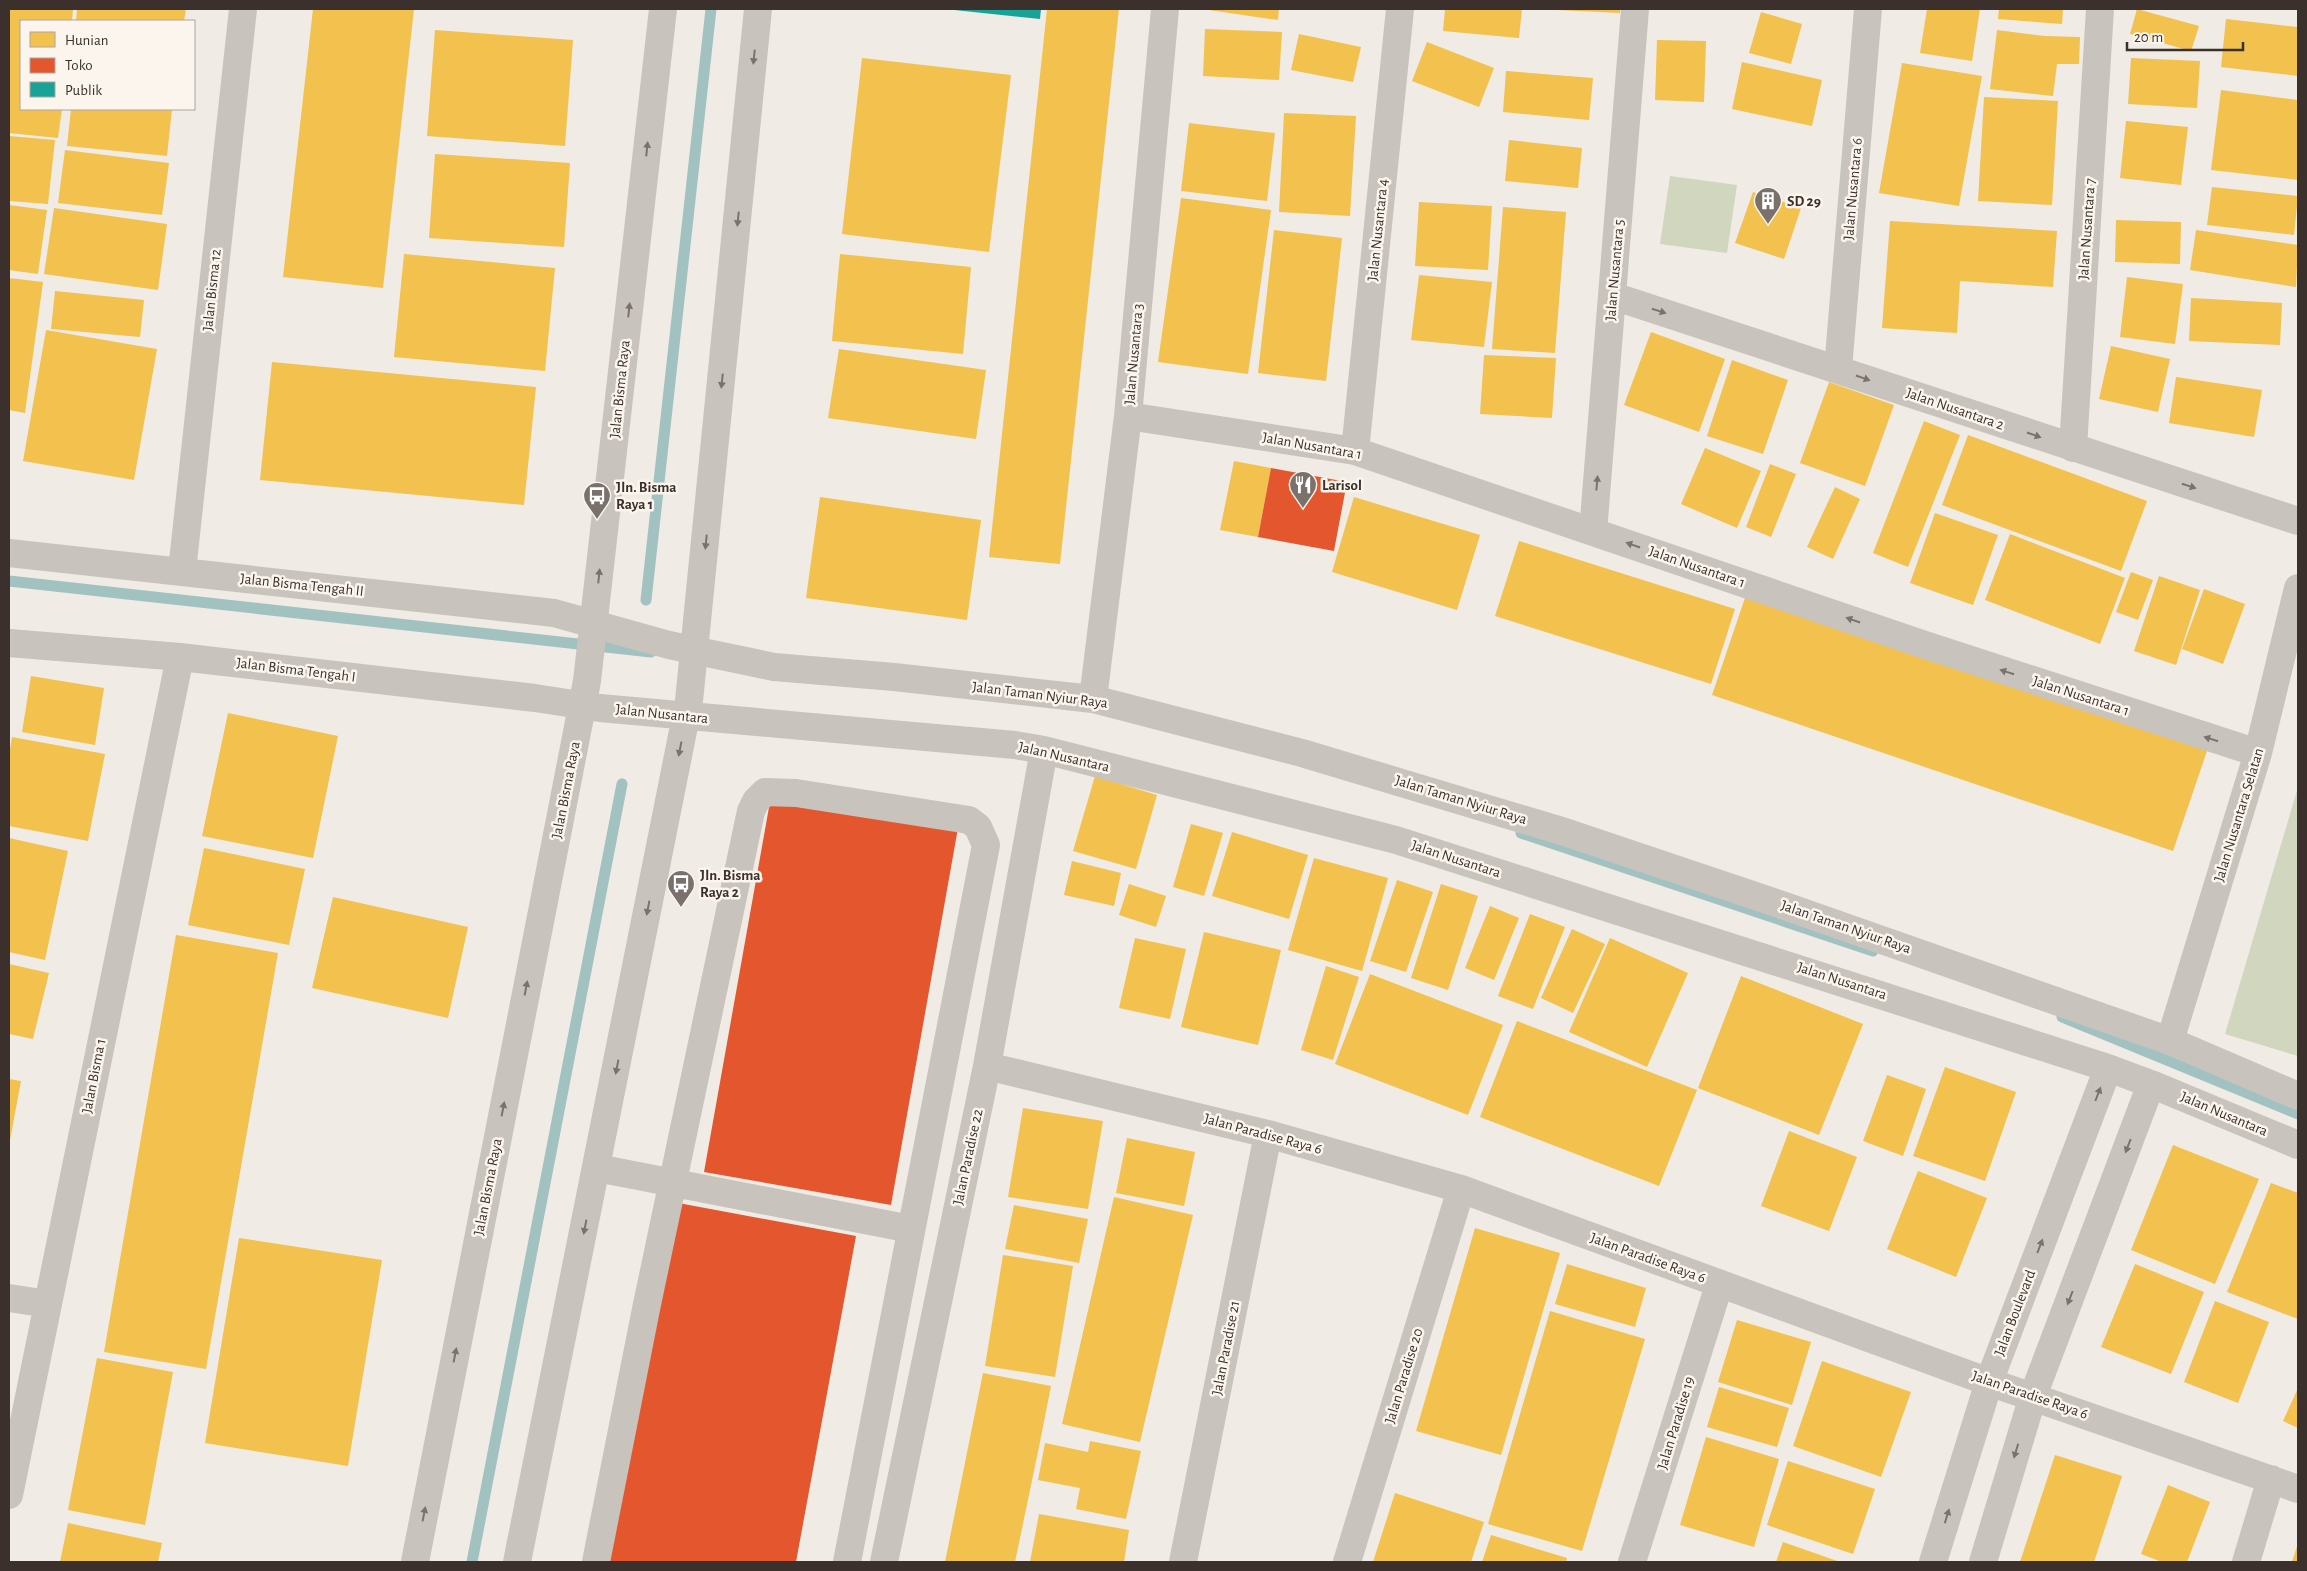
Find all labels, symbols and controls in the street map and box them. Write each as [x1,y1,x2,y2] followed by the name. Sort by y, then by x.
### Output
[20,20,195,110] legend
[2127,20,2243,52] scale bar
[2134,30,2163,45] text: 20 m
[65,33,109,48] text: Hunian
[749,50,757,66] one-way arrow
[65,58,93,73] text: Toko
[65,83,102,98] text: Publik
[1841,137,1865,241] street label: Jalan Nusantara 6
[643,140,651,156] one-way arrow
[1365,178,1391,282] street label: Jalan Nusantara 4
[2076,178,2098,280] street label: Jalan Nusantara 7
[1753,186,1783,225] building icon: SD 29
[1787,194,1821,209] place label: SD 29
[734,211,742,227] one-way arrow
[1603,219,1627,321] street label: Jalan Nusantara 5
[200,248,224,332] street label: Jalan Bisma 12
[625,302,633,318] one-way arrow
[1122,303,1146,405] street label: Jalan Nusantara 3
[1652,307,1667,315] one-way arrow
[607,339,633,439] street label: Jalan Bisma Raya
[718,373,726,389] one-way arrow
[1856,374,1871,382] one-way arrow
[1904,385,2006,433] street label: Jalan Nusantara 2
[1261,430,1363,462] street label: Jalan Nusantara 1
[2027,431,2042,439] one-way arrow
[1288,470,1318,509] restaurant icon: Larisol
[1594,475,1602,491] one-way arrow
[1322,478,1362,493] place label: Larisol
[616,480,677,512] place label: Jln. Bisma Raya 1
[582,481,612,520] bus stop icon: Jln. Bisma Raya 1
[2181,482,2196,490] one-way arrow
[702,535,710,551] one-way arrow
[1625,541,1640,549] one-way arrow
[1647,544,1747,590] street label: Jalan Nusantara 1
[595,568,603,584] one-way arrow
[240,571,364,599] street label: Jalan Bisma Tengah II
[1845,616,1860,624] one-way arrow
[236,655,356,685] street label: Jalan Bisma Tengah I
[1999,668,2014,676] one-way arrow
[2031,673,2131,719] street label: Jalan Nusantara 1
[971,679,1109,711] street label: Jalan Taman Nyiur Raya
[615,702,709,726] street label: Jalan Nusantara
[2204,734,2219,742] one-way arrow
[1017,739,1111,775] street label: Jalan Nusantara
[549,740,583,840] street label: Jalan Bisma Raya
[676,741,684,756] one-way arrow
[2211,746,2267,884] street label: Jalan Nusantara Selatan
[1393,773,1529,827] street label: Jalan Taman Nyiur Raya
[1409,837,1503,881] street label: Jalan Nusantara
[700,868,761,900] place label: Jln. Bisma Raya 2
[666,869,696,908] bus stop icon: Jln. Bisma Raya 2
[1779,898,1913,956] street label: Jalan Taman Nyiur Raya
[644,900,652,916] one-way arrow
[1795,959,1889,1003] street label: Jalan Nusantara
[523,980,531,996] one-way arrow
[79,1037,109,1115] street label: Jalan Bisma 1
[612,1060,620,1076] one-way arrow
[2094,1087,2102,1101] one-way arrow
[2178,1089,2270,1139] street label: Jalan Nusantara
[499,1101,507,1117] one-way arrow
[950,1107,986,1206] street label: Jalan Paradise 22
[1202,1111,1324,1157] street label: Jalan Paradise Raya 6
[471,1137,505,1237] street label: Jalan Bisma Raya
[2124,1138,2131,1153] one-way arrow
[580,1219,588,1235] one-way arrow
[1588,1230,1708,1286] street label: Jalan Paradise Raya 6
[2036,1238,2044,1253] one-way arrow
[1992,1268,2038,1358] street label: Jalan Boulevard
[2066,1290,2073,1305] one-way arrow
[1209,1299,1243,1397] street label: Jalan Paradise 21
[1382,1326,1426,1425] street label: Jalan Paradise 20
[451,1347,459,1362] one-way arrow
[1970,1368,2090,1422] street label: Jalan Paradise Raya 6
[1655,1375,1697,1471] street label: Jalan Paradise 19
[2012,1443,2020,1458] one-way arrow
[420,1507,428,1522] one-way arrow
[1944,1508,1952,1523] one-way arrow

